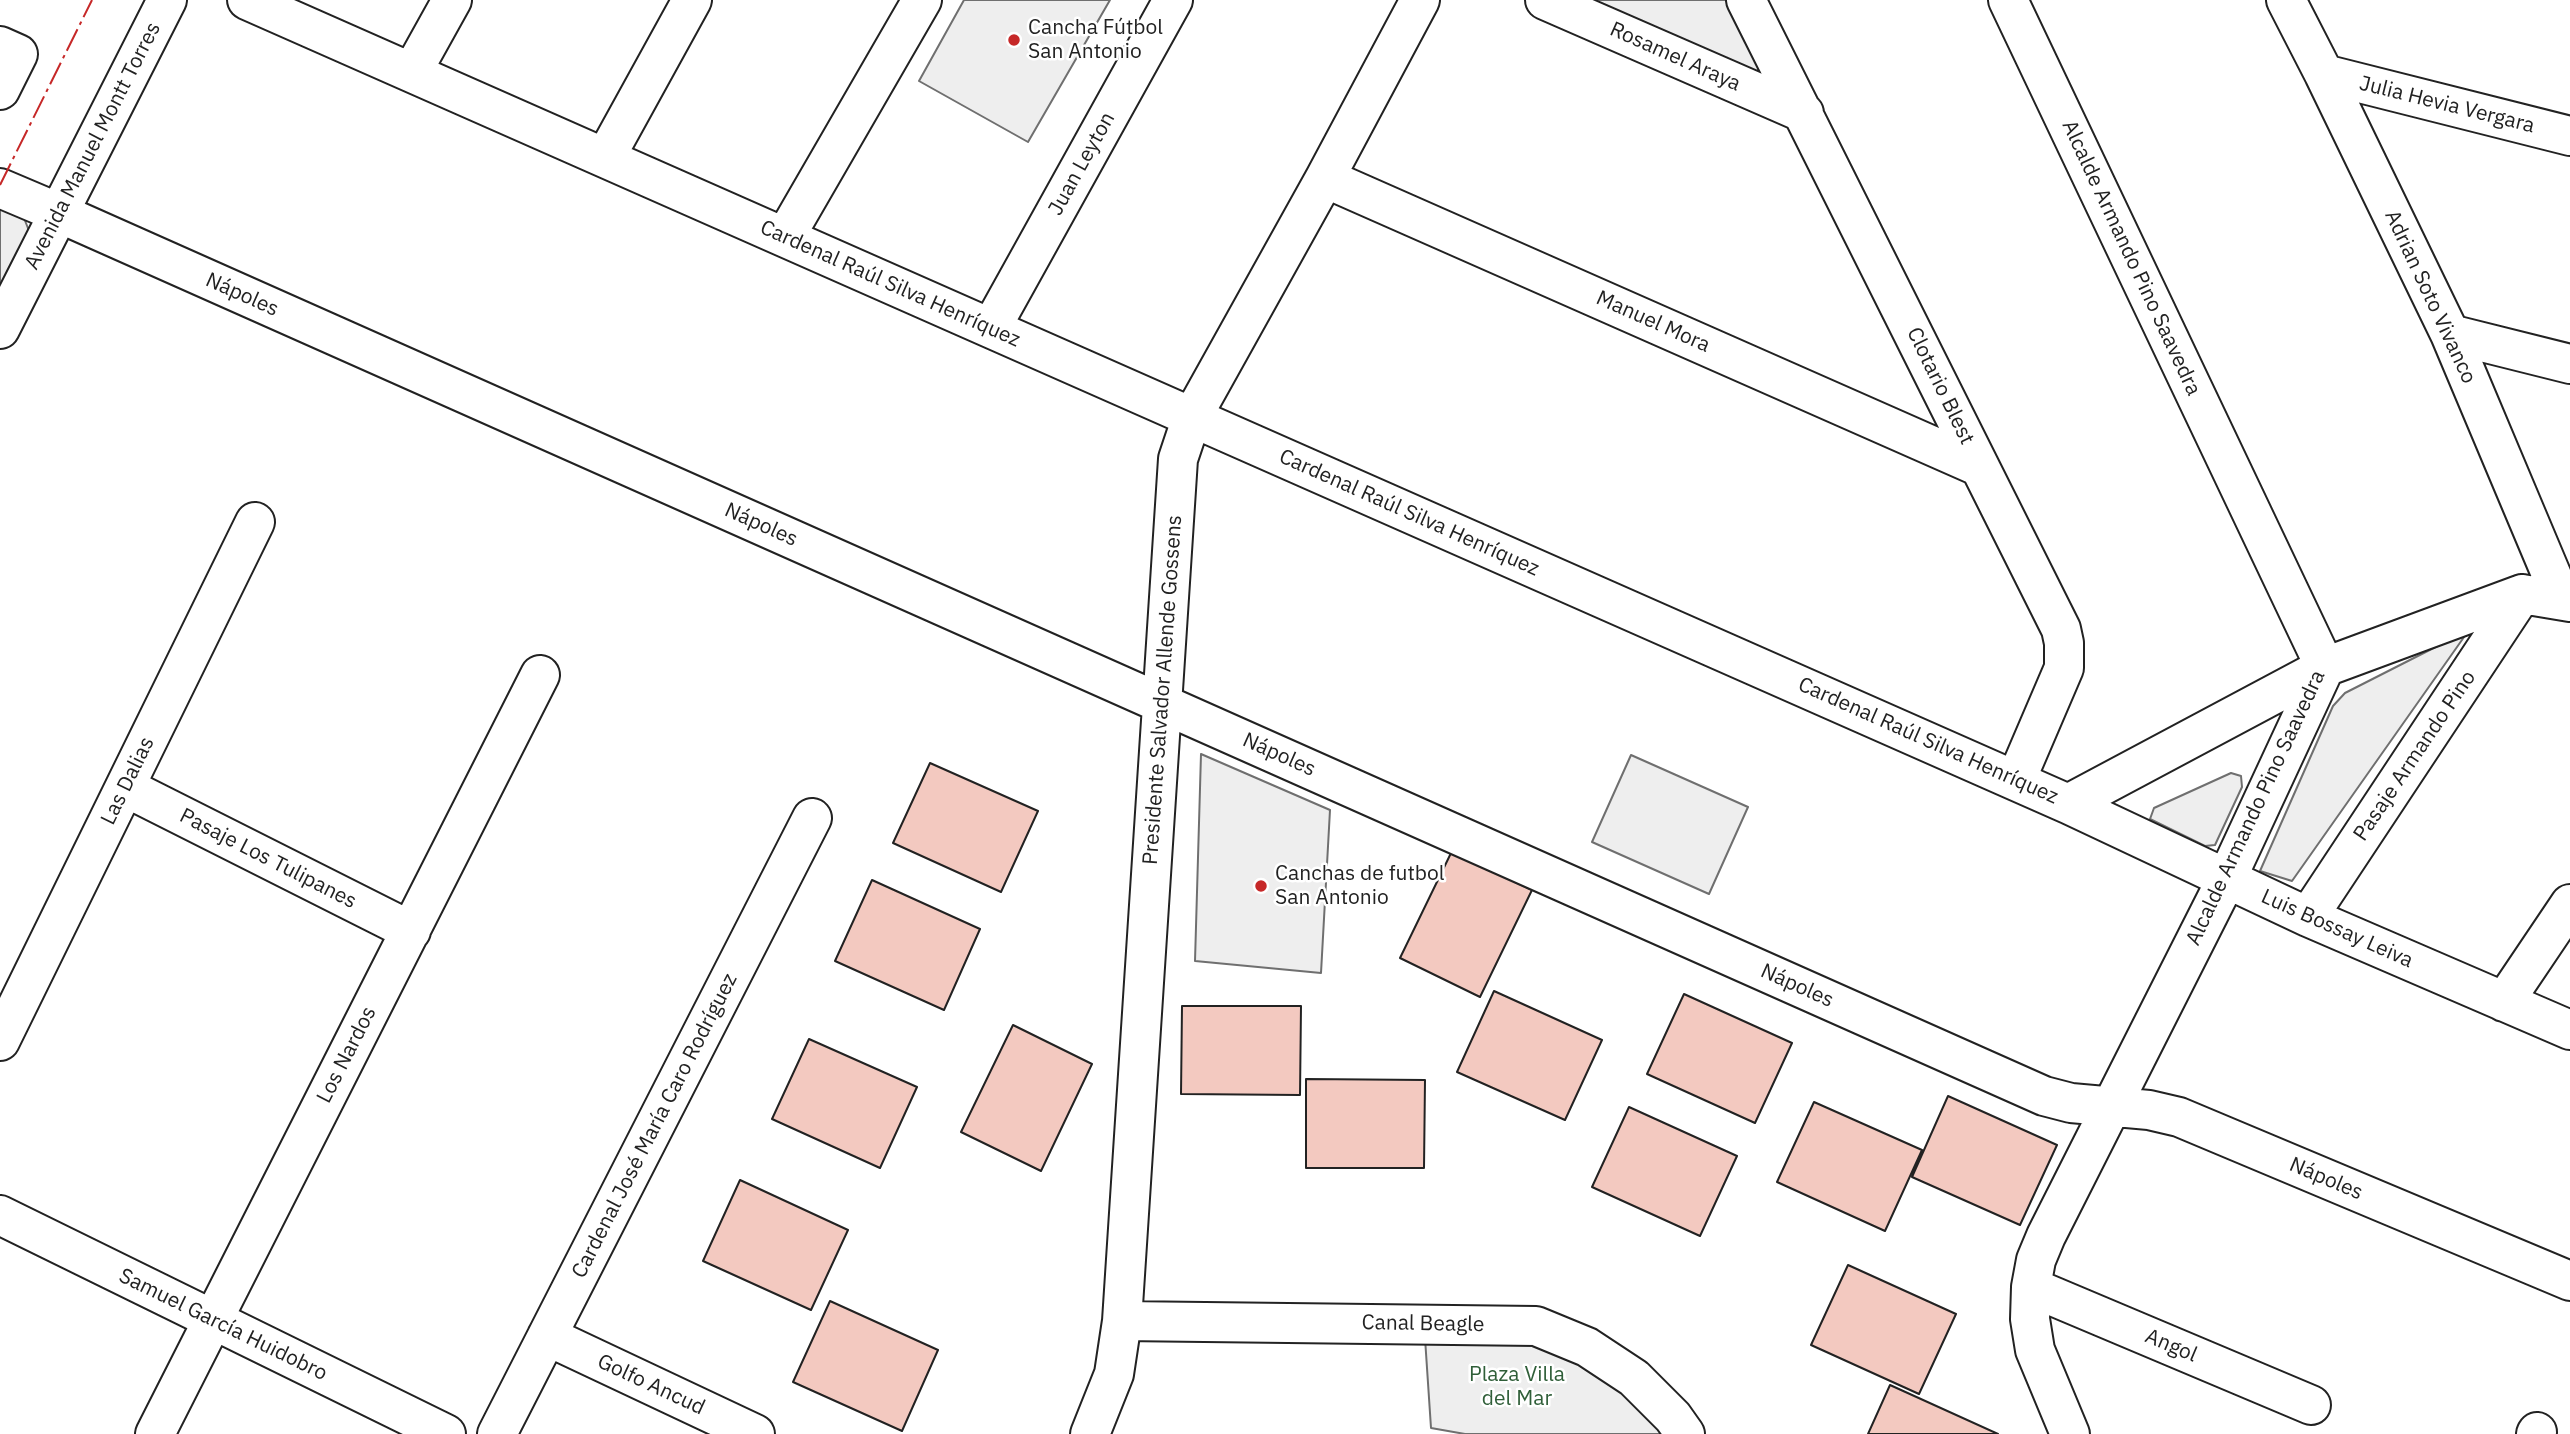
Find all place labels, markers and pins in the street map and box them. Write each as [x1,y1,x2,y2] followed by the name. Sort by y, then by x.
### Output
[1028,15,1163,65] place label: Cancha Fútbol San Antonio
[1006,32,1022,48] marker: Cancha Fútbol San Antonio
[1275,861,1444,911] place label: Canchas de futbol San Antonio
[1253,878,1269,894] marker: Canchas de futbol San Antonio

